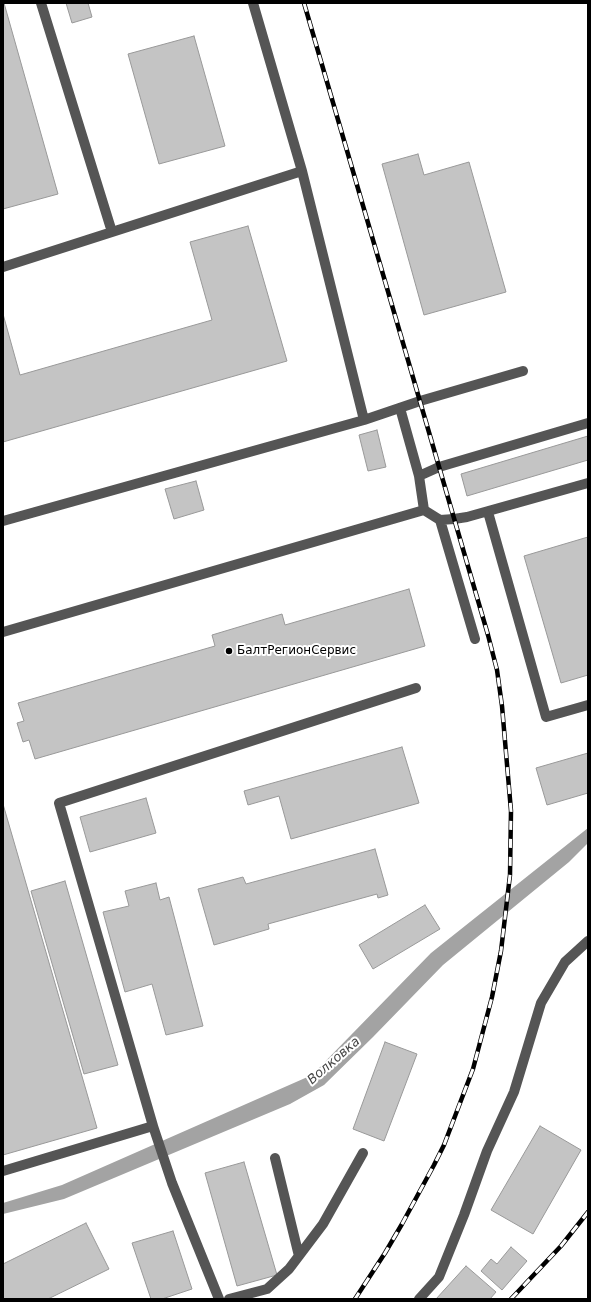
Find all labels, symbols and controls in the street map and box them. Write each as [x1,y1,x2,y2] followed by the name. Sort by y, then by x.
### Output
[237,644,356,658] place label: БалтРегионСервис
[224,646,234,656] marker: БалтРегионСервис
[305,1034,363,1088] water label: Волковка

